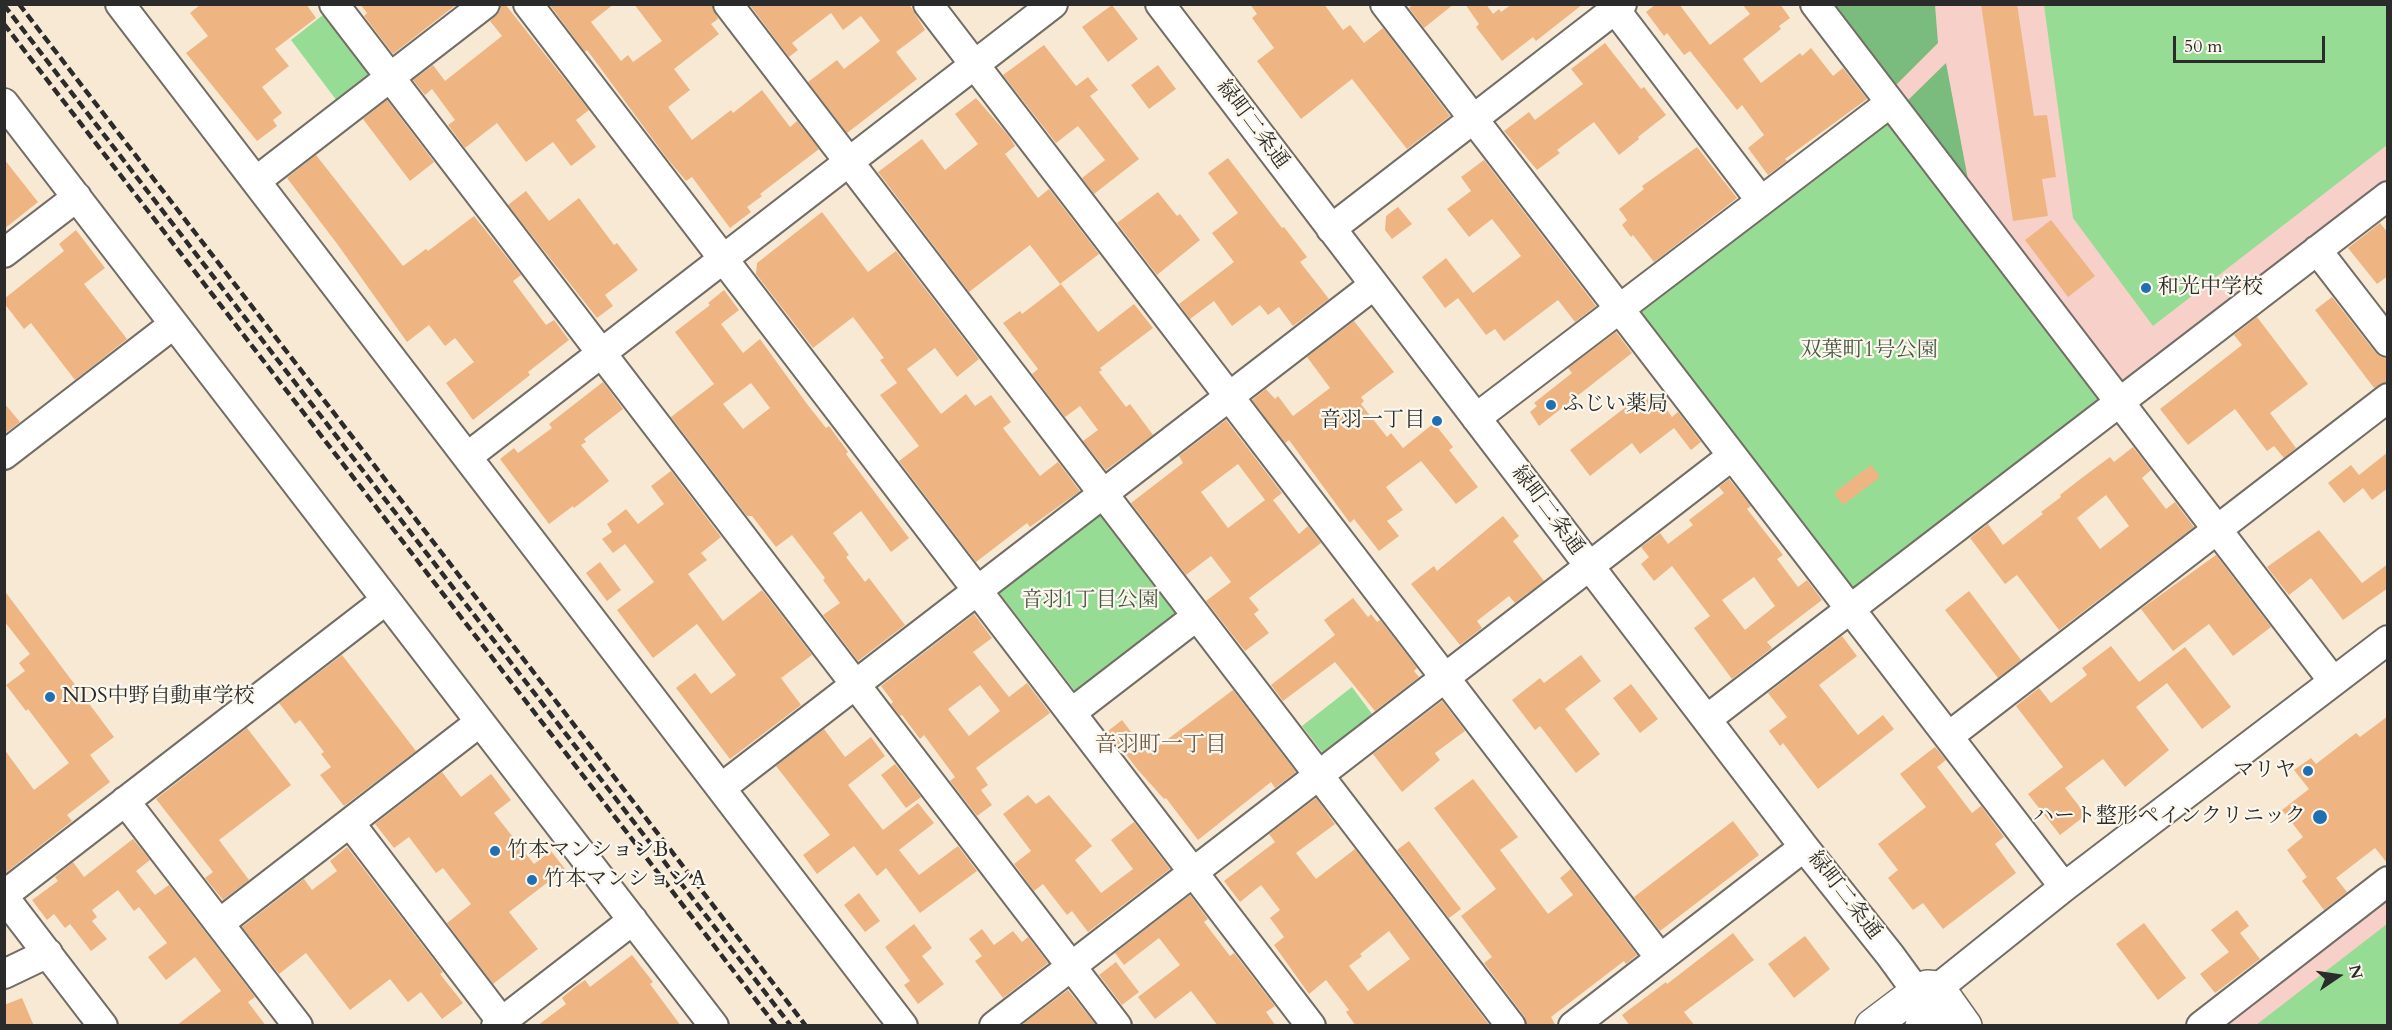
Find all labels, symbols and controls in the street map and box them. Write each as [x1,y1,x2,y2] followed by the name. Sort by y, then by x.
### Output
[2176,24,2328,62] scale bar
[2184,34,2223,59] text: 50 m
[1210,75,1294,175] street label: 緑町二条通
[2158,275,2263,301] place label: 和光中学校
[2139,281,2153,295] marker: 和光中学校
[1801,338,1937,364] park label: 双葉町1号公園
[1563,392,1668,418] place label: ふじい薬局
[1544,398,1558,412] marker: ふじい薬局
[1320,408,1425,434] place label: 音羽一丁目
[1430,414,1444,428] marker: 音羽一丁目
[1505,461,1589,561] street label: 緑町二条通
[1022,588,1158,614] park label: 音羽1丁目公園
[62,684,254,710] place label: NDS中野自動車学校
[43,690,57,704] marker: NDS中野自動車学校
[1095,733,1227,759] district label: 音羽町一丁目
[2233,758,2296,784] place label: マリヤ
[2301,764,2315,778] marker: マリヤ
[2033,804,2306,830] place label: ハート整形ペインクリニック
[2311,808,2329,826] marker: ハート整形ペインクリニック
[507,838,668,864] place label: 竹本マンションB
[488,844,502,858] marker: 竹本マンションB
[1802,847,1886,945] street label: 緑町二条通
[544,867,706,893] place label: 竹本マンションA
[525,873,539,887] marker: 竹本マンションA
[2308,946,2368,1006] north arrow
[2343,963,2368,981] text: N

